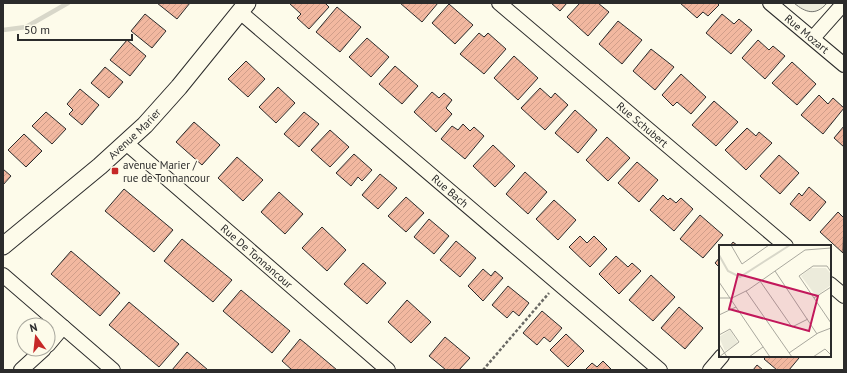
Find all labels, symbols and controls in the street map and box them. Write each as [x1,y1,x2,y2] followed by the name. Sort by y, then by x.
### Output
[782,11,832,57] street label: Rue Mozart
[18,16,132,42] scale bar
[24,22,50,37] text: 50 m
[614,99,671,150] street label: Rue Schubert
[105,105,164,162] street label: Avenue Marier
[123,158,210,185] place label: avenue Marier / rue de Tonnancour
[110,166,120,176] marker: avenue Marier / rue de Tonnancour
[429,172,471,211] street label: Rue Bach
[218,221,296,291] street label: Rue De Tonnancour
[719,245,831,357] inset map
[16,317,56,357] north arrow
[28,320,39,335] text: N

